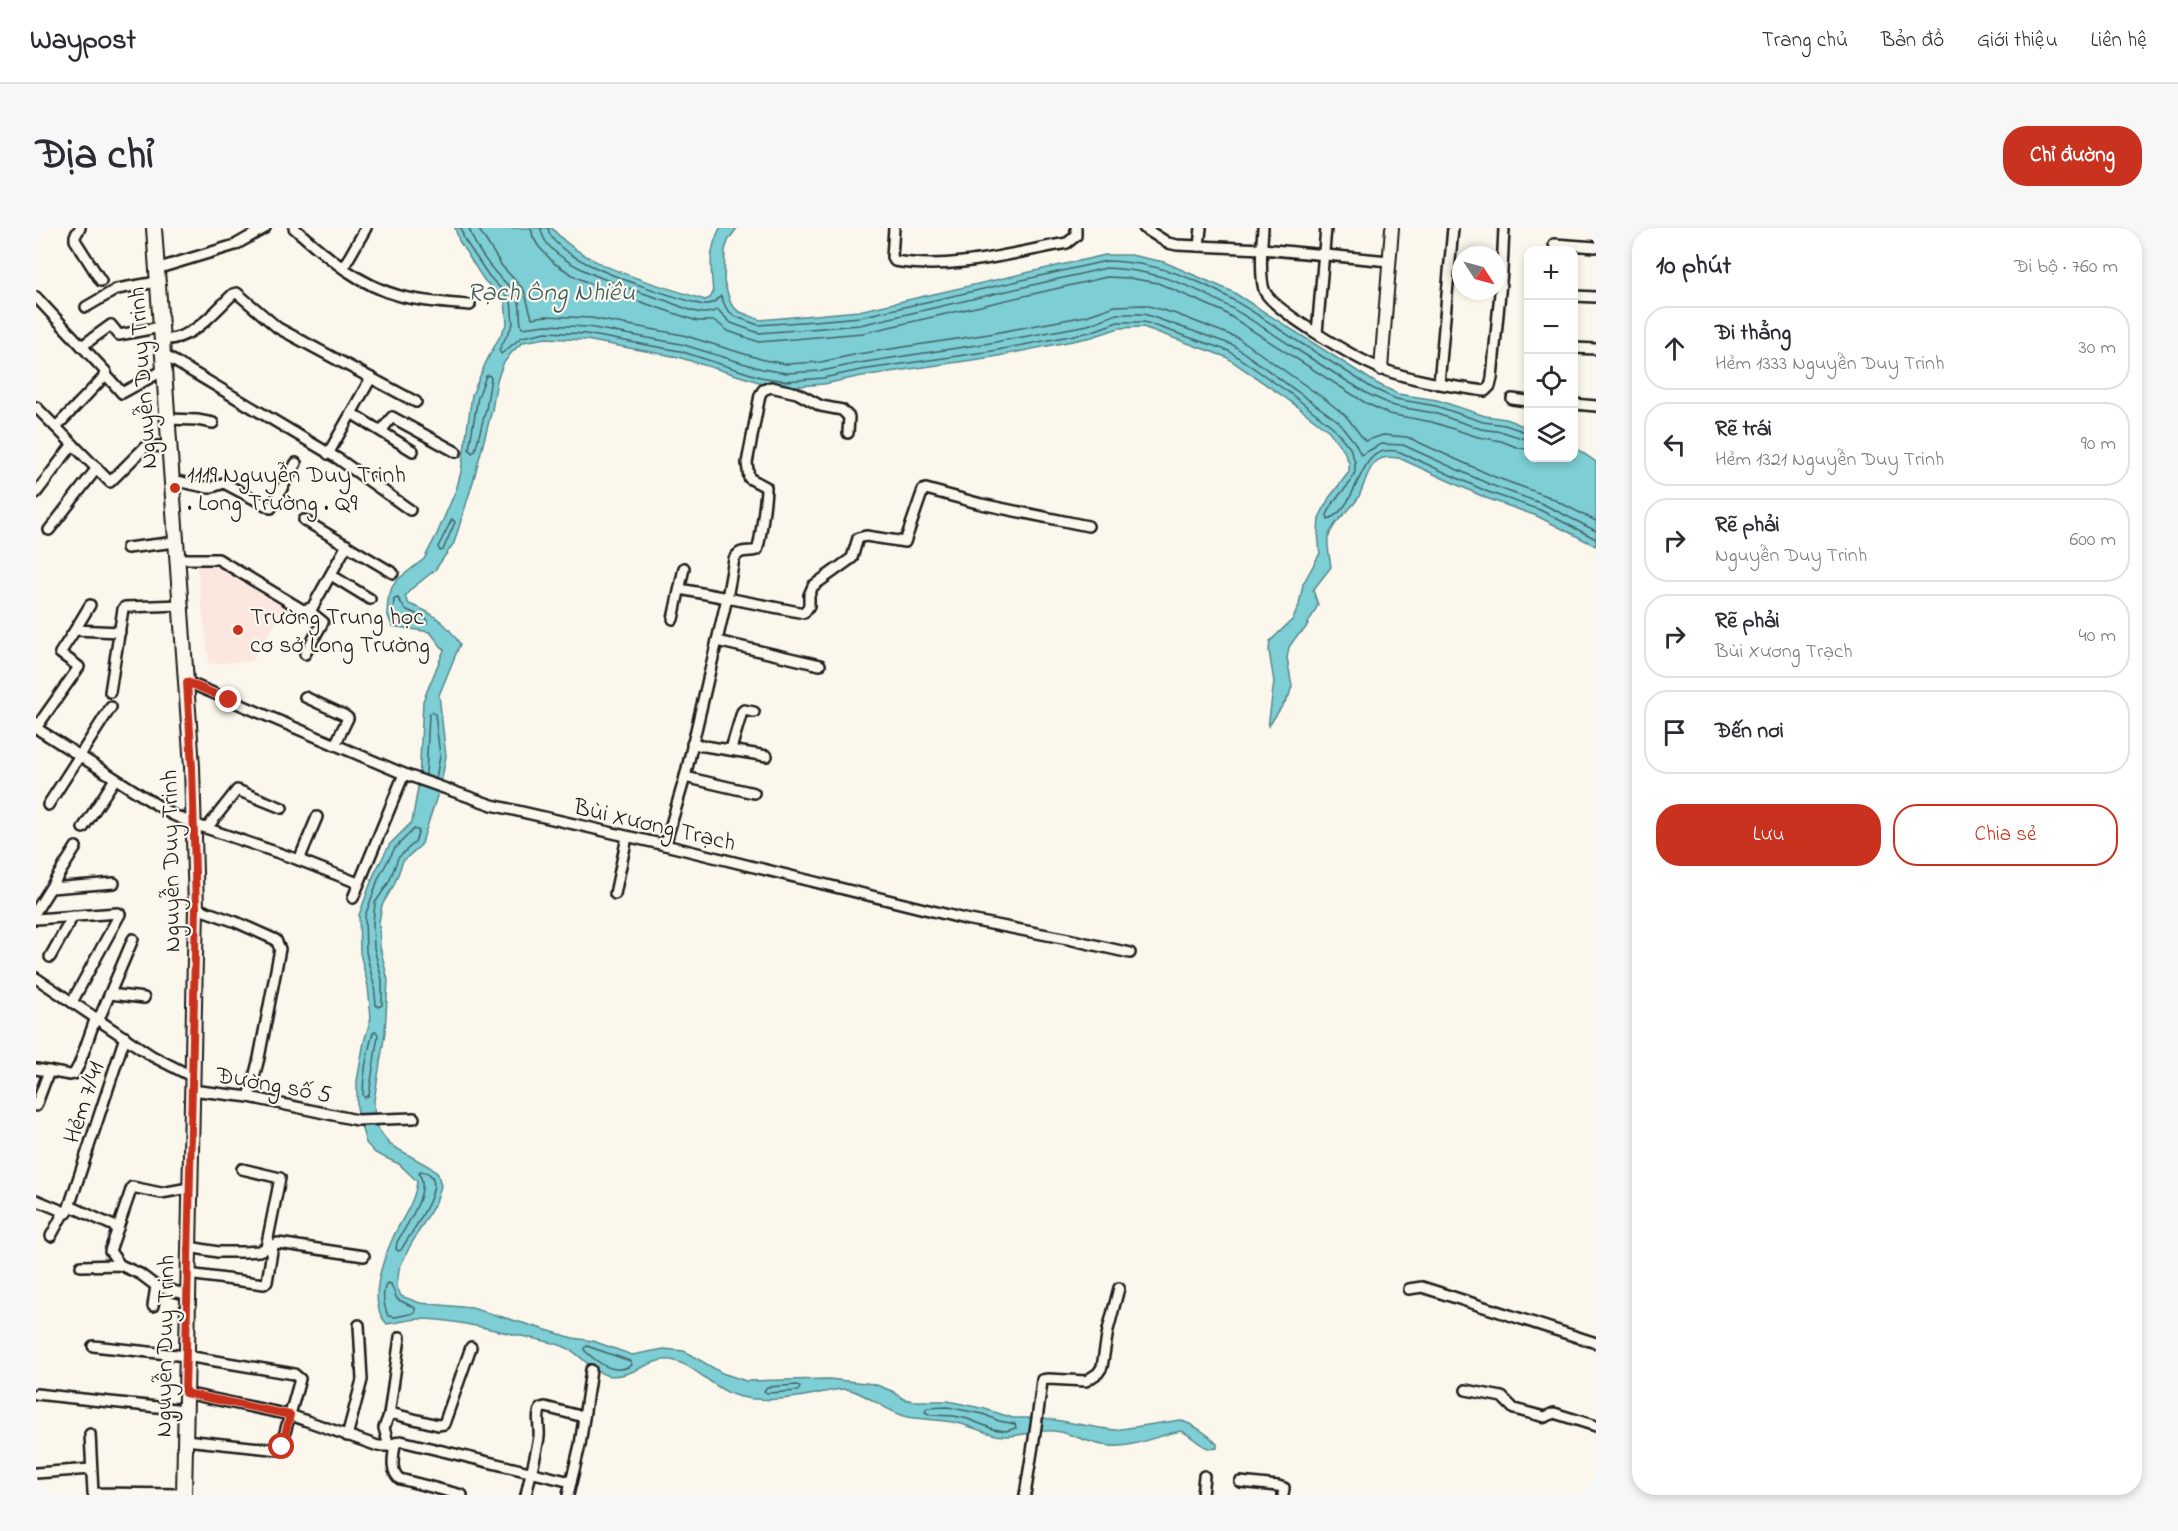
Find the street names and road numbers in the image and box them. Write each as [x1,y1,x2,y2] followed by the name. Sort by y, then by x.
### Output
[121,285,169,470] street label: Nguyễn Duy Trinh
[153,769,193,953] street label: Nguyễn Duy Trinh
[569,791,739,862] street label: Bùi Xương Trạch
[56,1057,115,1148] street label: Hẻm 7/41
[212,1059,334,1114] street label: Đường số 5
[147,1254,187,1438] street label: Nguyễn Duy Trinh

